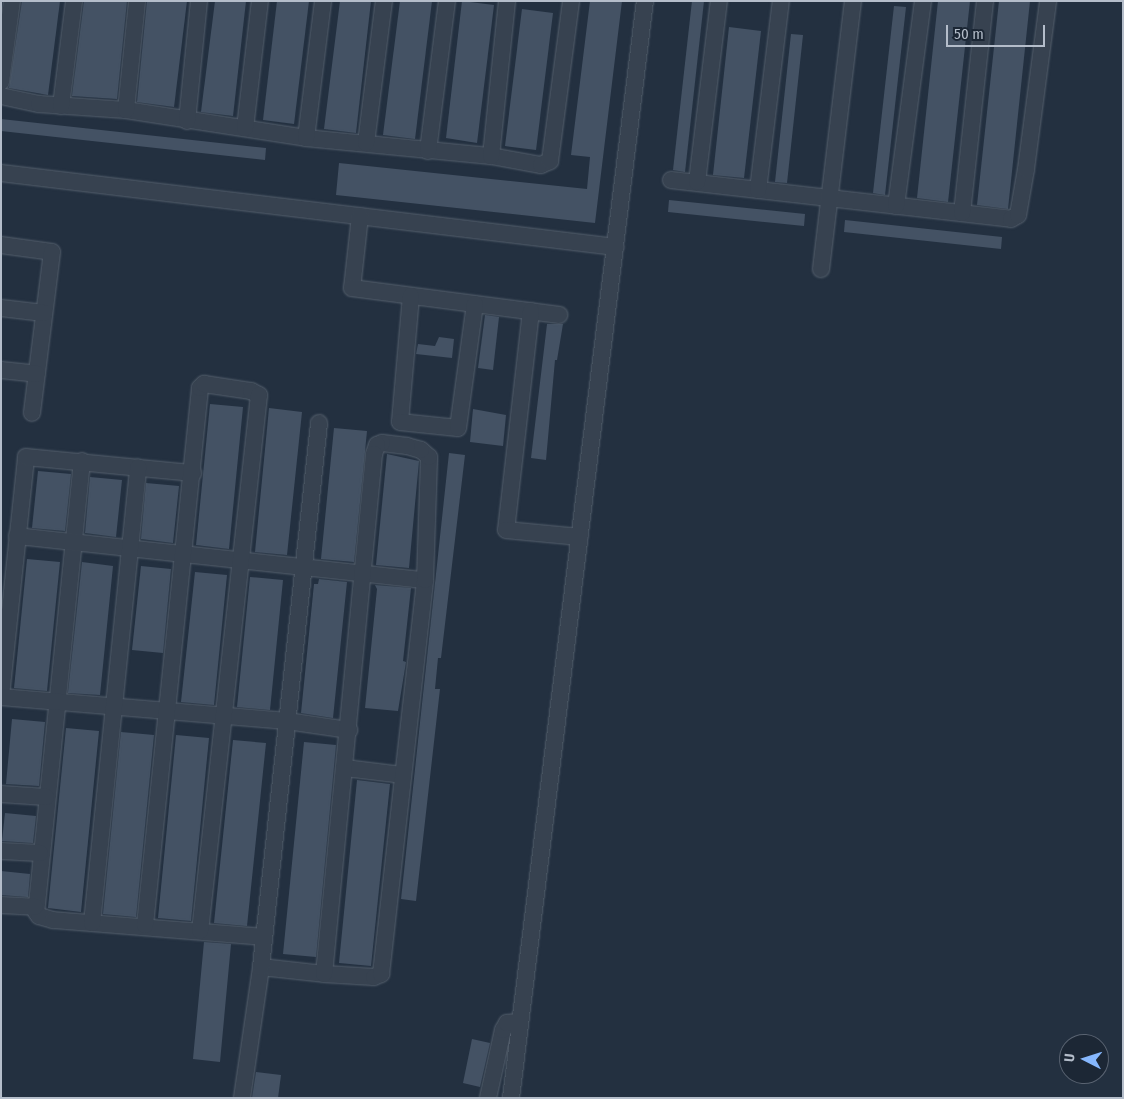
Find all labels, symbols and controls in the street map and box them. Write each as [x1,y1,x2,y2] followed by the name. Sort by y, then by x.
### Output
[949,15,1048,47] scale bar
[954,25,984,43] text: 50 m
[1059,1034,1109,1084] north arrow
[1061,1053,1078,1063] text: U

